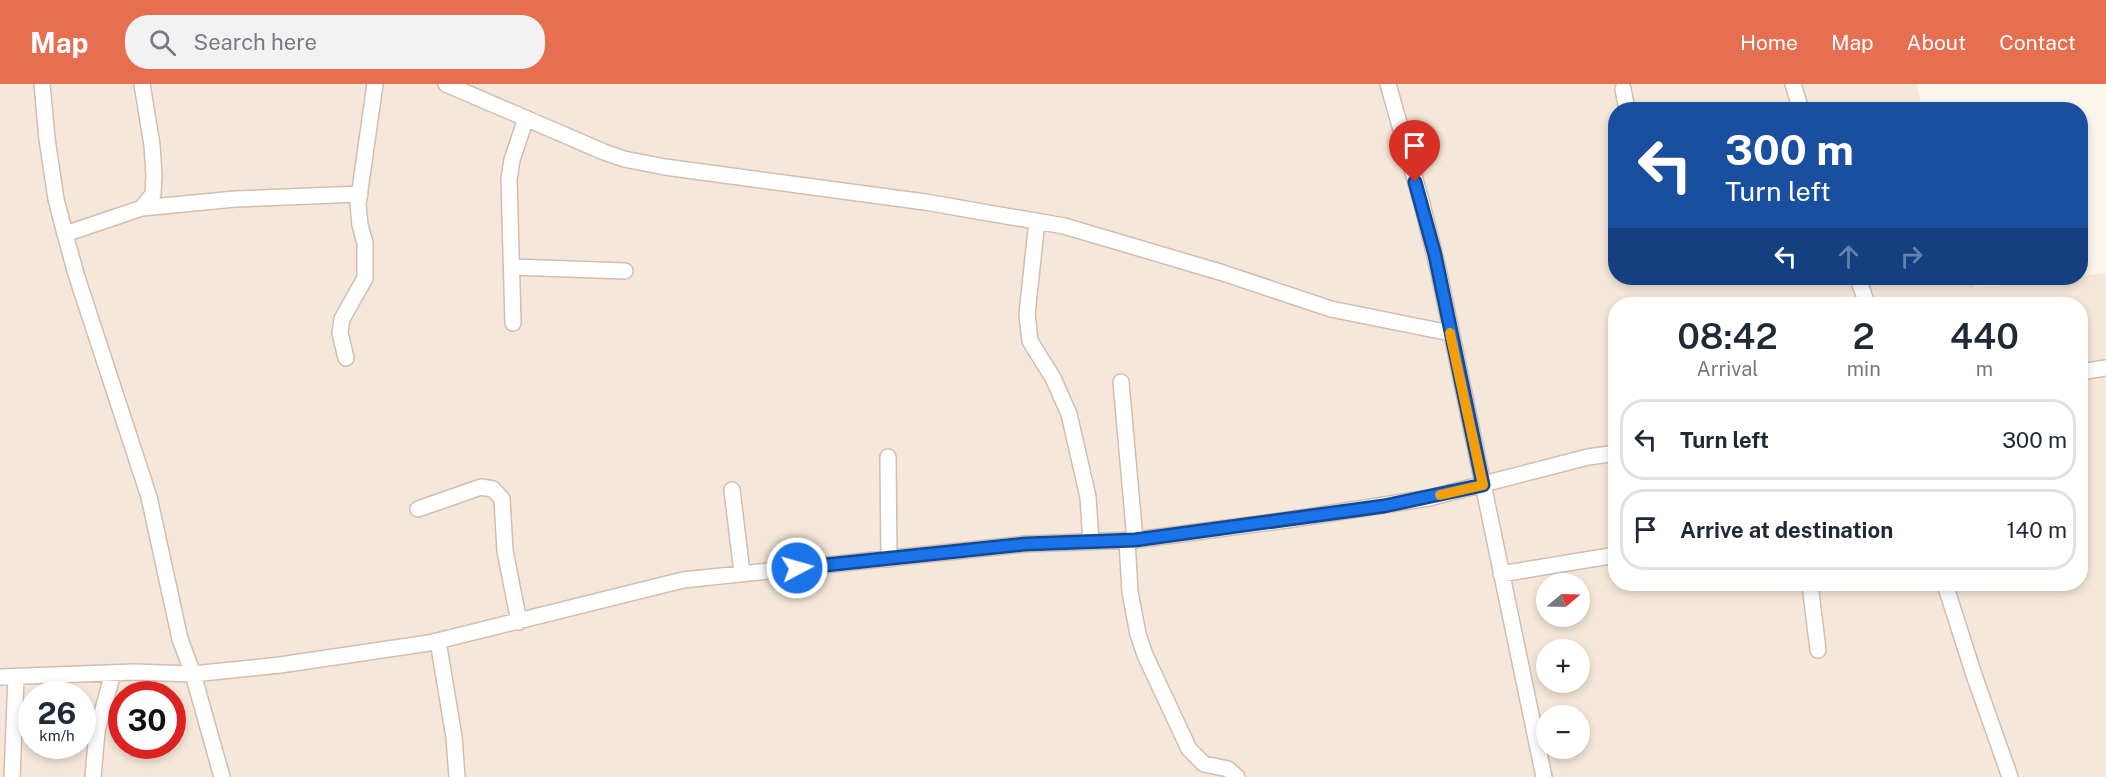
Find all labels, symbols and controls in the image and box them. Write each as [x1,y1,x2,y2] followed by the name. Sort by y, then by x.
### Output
[125,15,545,69] search box
[30,26,89,59] text: Map
[146,26,179,59] icon: search
[194,29,317,55] text: Search here
[1740,30,1798,55] text: Home
[1831,30,1874,55] text: Map
[1907,30,1966,55] text: About
[1999,30,2076,55] text: Contact
[1389,120,1440,182] pin
[1725,125,1854,174] text: 300 m
[1626,126,1704,204] icon: left
[1398,129,1431,162] icon: arrive
[1725,175,1831,207] text: Turn left
[1769,240,1802,273] icon: left
[1832,240,1865,273] icon: ahead
[1895,240,1928,273] icon: right
[1677,315,1778,357] text: 08:42
[1853,315,1875,357] text: 2
[1950,315,2019,357] text: 440
[1697,357,1758,381] text: Arrival
[1847,357,1881,381] text: min
[1976,357,1993,381] text: m
[1629,423,1662,456] icon: left
[1680,427,1769,453] text: Turn left
[2002,427,2067,453] text: 300 m
[1629,513,1662,546] icon: arrive
[1680,517,1893,543] text: Arrive at destination
[2006,517,2067,543] text: 140 m
[765,536,829,600] position arrow
[1536,573,1590,627] north arrow
[1536,573,1590,759] map controls
[1536,639,1590,693] button: +
[108,681,186,759] speed limit sign: 30
[38,695,76,731] text: 26
[1536,705,1590,759] button: −
[39,727,75,744] text: km/h

